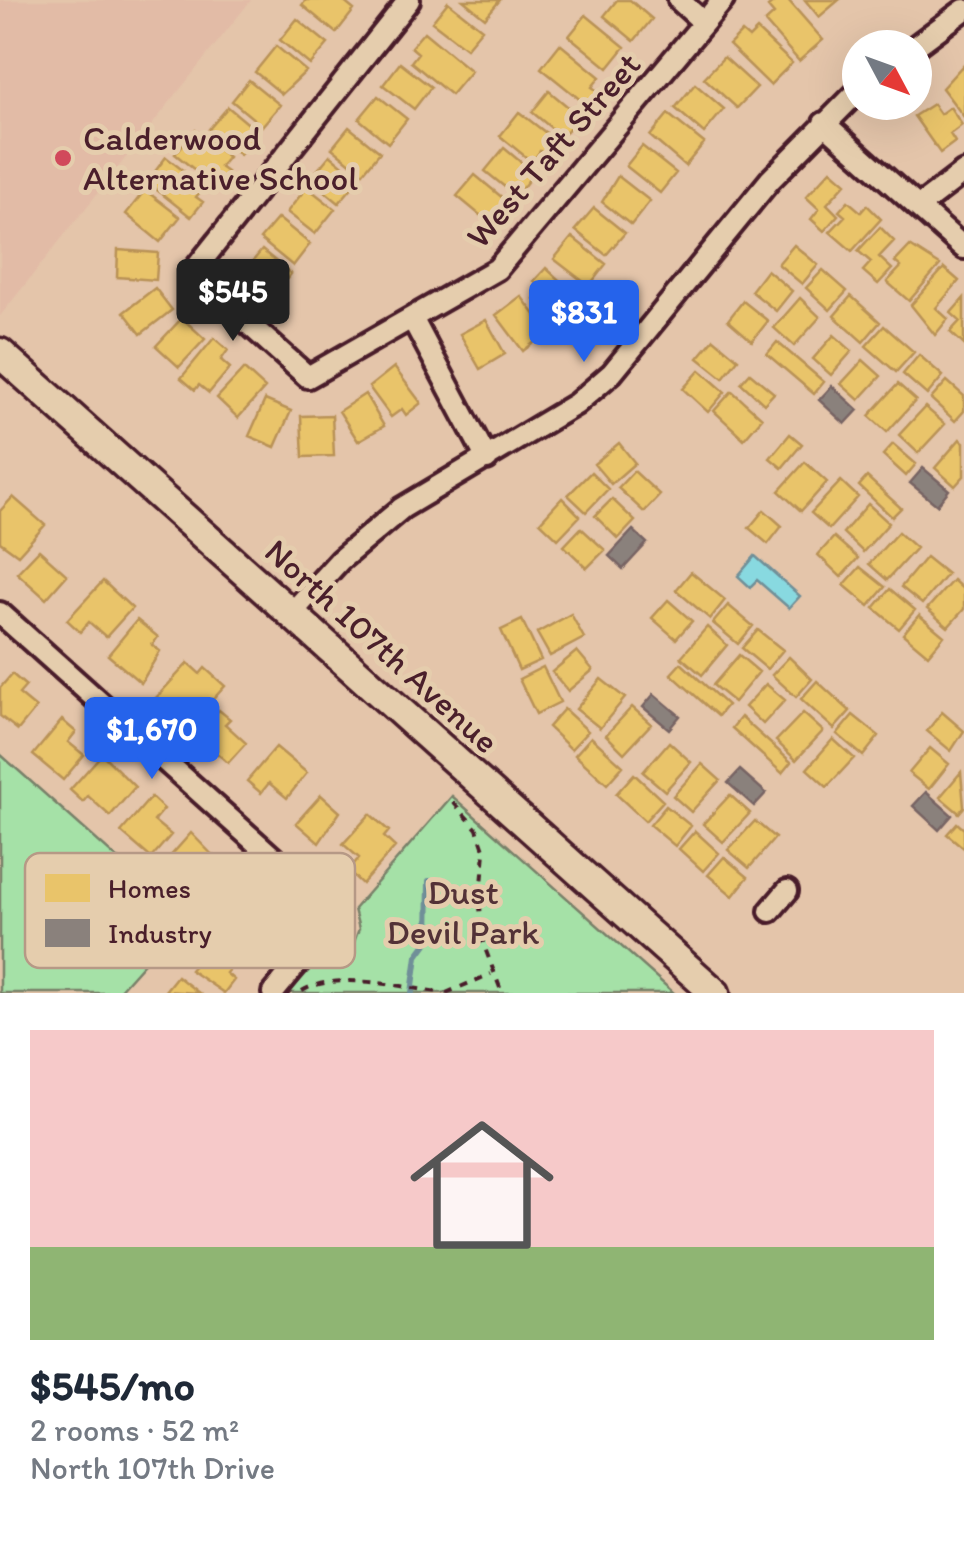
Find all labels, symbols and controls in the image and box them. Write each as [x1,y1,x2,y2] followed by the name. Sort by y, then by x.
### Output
[842,30,932,120] north arrow
[842,30,932,120] map controls
[457,44,649,256] street label: West Taft Street
[83,117,358,199] place label: Calderwood Alternative School
[52,147,74,169] marker: Calderwood Alternative School
[174,259,292,344] pin: $545
[198,272,268,310] text: $545
[525,280,643,365] pin: $831
[551,293,617,331] text: $831
[256,530,508,762] street label: North 107th Avenue
[71,697,233,782] pin: $1,670
[106,710,198,748] text: $1,670
[25,853,355,968] legend
[108,871,191,905] text: Homes
[387,871,539,953] park label: Dust Devil Park
[108,916,212,950] text: Industry
[392,1095,572,1275] icon: home
[30,1360,195,1411] text: $545/mo
[30,1411,239,1449] text: 2 rooms · 52 m²
[30,1449,275,1487] text: North 107th Drive

